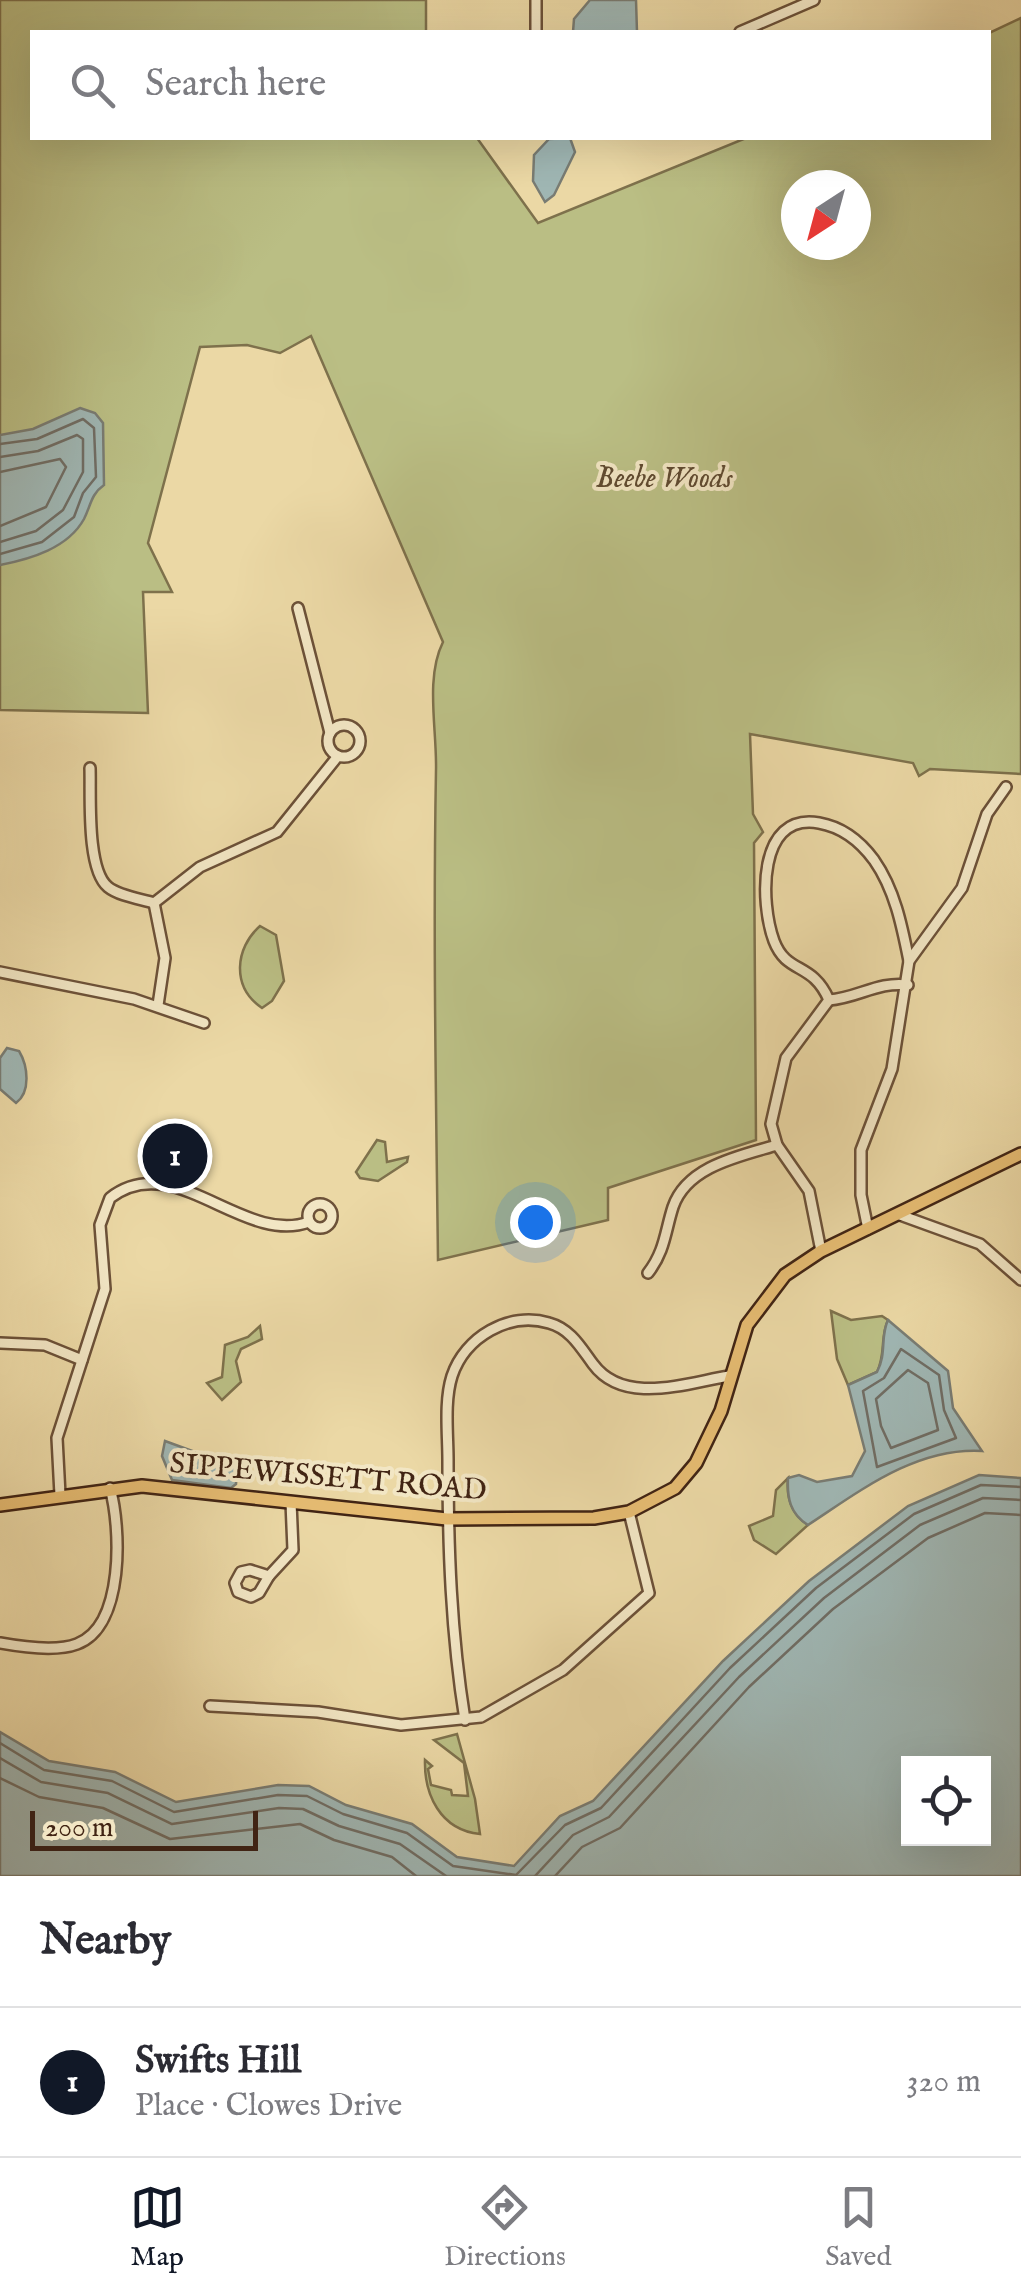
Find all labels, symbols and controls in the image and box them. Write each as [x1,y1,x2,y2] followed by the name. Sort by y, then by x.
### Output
[30,30,991,140] search box
[65,58,120,113] icon: search
[145,61,326,109] text: Search here
[781,170,871,260] north arrow
[596,460,733,498] park label: Beebe Woods
[142,1118,208,1194] pin: 1
[510,1197,561,1248] your location
[168,1445,488,1511] street label: SIPPEWISSETT ROAD
[901,1756,991,1846] map controls
[901,1756,991,1846] button: locate
[30,1806,258,1850] scale bar
[45,1811,113,1846] text: 200 m
[40,1915,171,1968] text: Nearby
[135,2038,301,2086] text: Swifts Hill
[67,2062,78,2103] text: 1
[907,2062,981,2103] text: 320 m
[135,2086,402,2127] text: Place · Clowes Drive
[130,2180,185,2275] tab: Map
[444,2180,566,2275] tab: Directions
[825,2180,891,2275] tab: Saved

